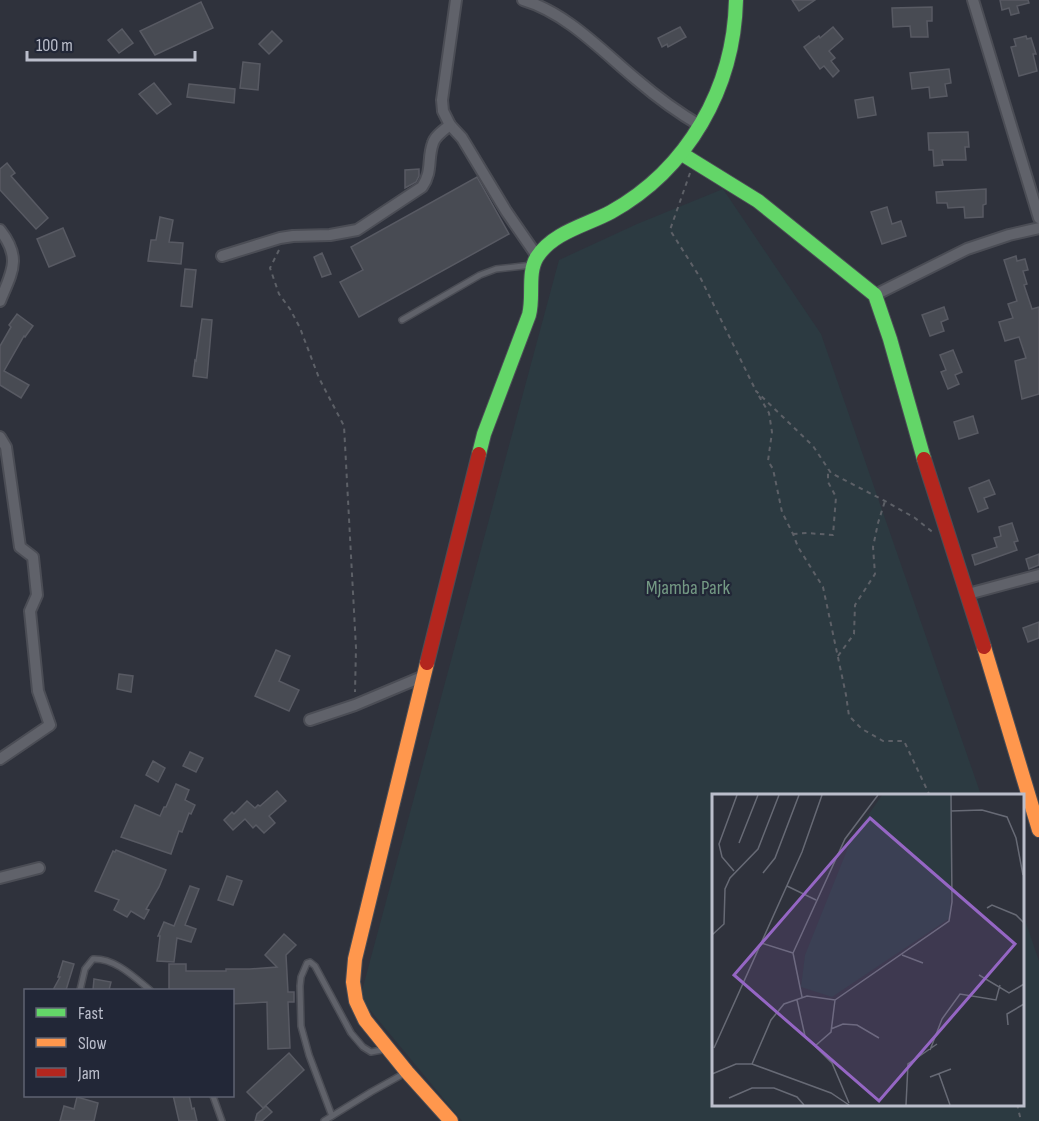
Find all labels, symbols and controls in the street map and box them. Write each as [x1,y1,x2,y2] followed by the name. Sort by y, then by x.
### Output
[27,24,195,62] scale bar
[36,35,73,56] text: 100 m
[646,576,731,600] park label: Mjamba Park
[712,794,1024,1106] inset map
[24,989,234,1097] legend
[78,1003,104,1024] text: Fast
[78,1033,107,1054] text: Slow
[77,1063,100,1084] text: Jam

